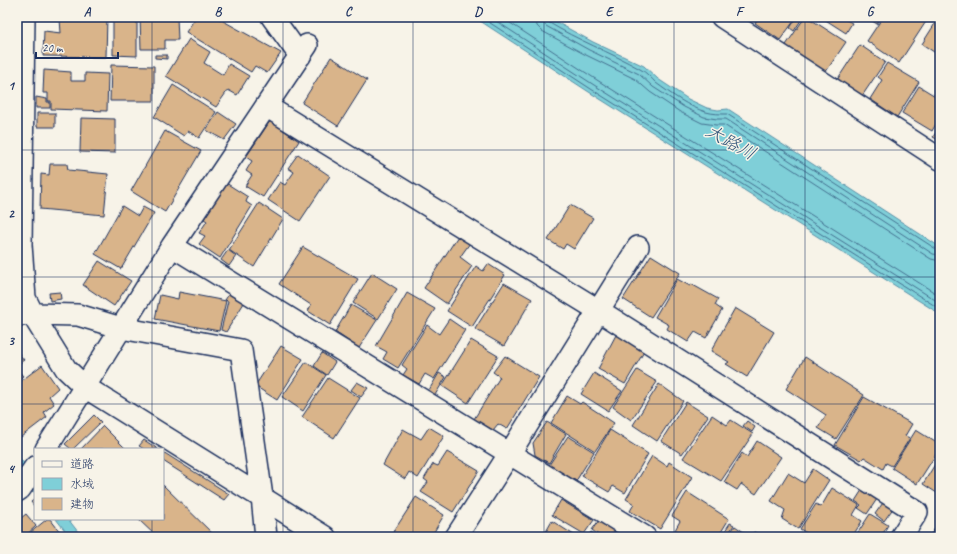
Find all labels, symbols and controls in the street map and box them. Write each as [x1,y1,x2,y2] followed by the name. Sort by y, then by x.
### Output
[84,4,92,20] text: A
[215,4,223,20] text: B
[345,4,353,20] text: C
[474,4,483,20] text: D
[606,4,615,20] text: E
[736,4,745,20] text: F
[867,4,875,20] text: G
[36,34,118,60] scale bar
[42,40,64,56] text: 20 m
[8,78,16,94] text: 1
[702,119,760,165] water label: 大路川
[8,206,15,222] text: 2
[8,333,15,349] text: 3
[34,448,164,520] legend
[70,456,94,472] text: 道路
[8,461,16,477] text: 4
[70,476,94,492] text: 水域
[70,496,94,512] text: 建物

